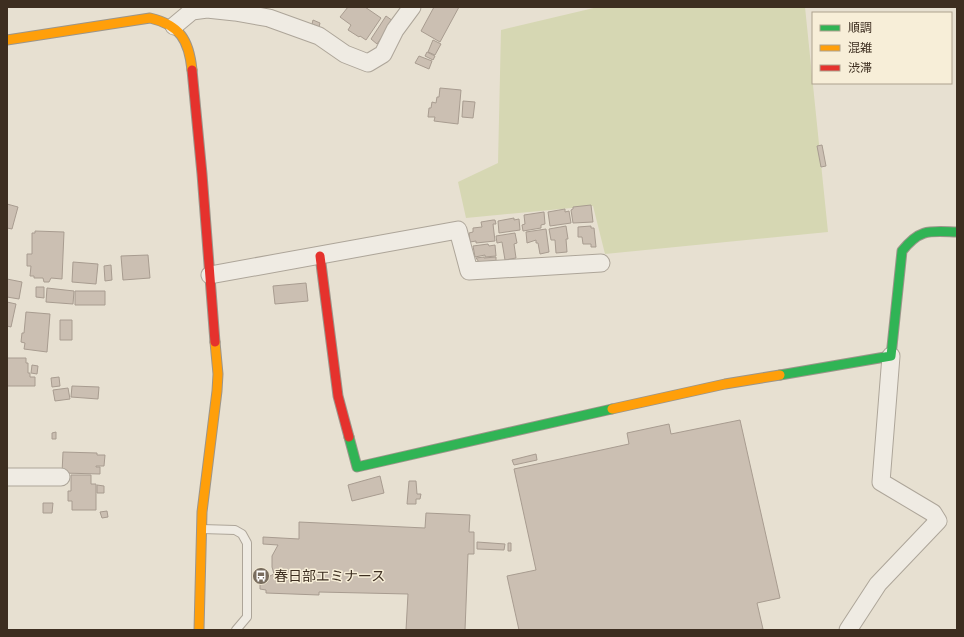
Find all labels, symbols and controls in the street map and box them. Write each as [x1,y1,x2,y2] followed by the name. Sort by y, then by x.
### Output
[812,12,952,84] legend
[848,21,872,35] text: 順調
[848,41,872,55] text: 混雑
[848,61,872,75] text: 渋滞
[251,566,271,586] bus stop icon: 春日部エミナース
[274,568,385,585] place label: 春日部エミナース

